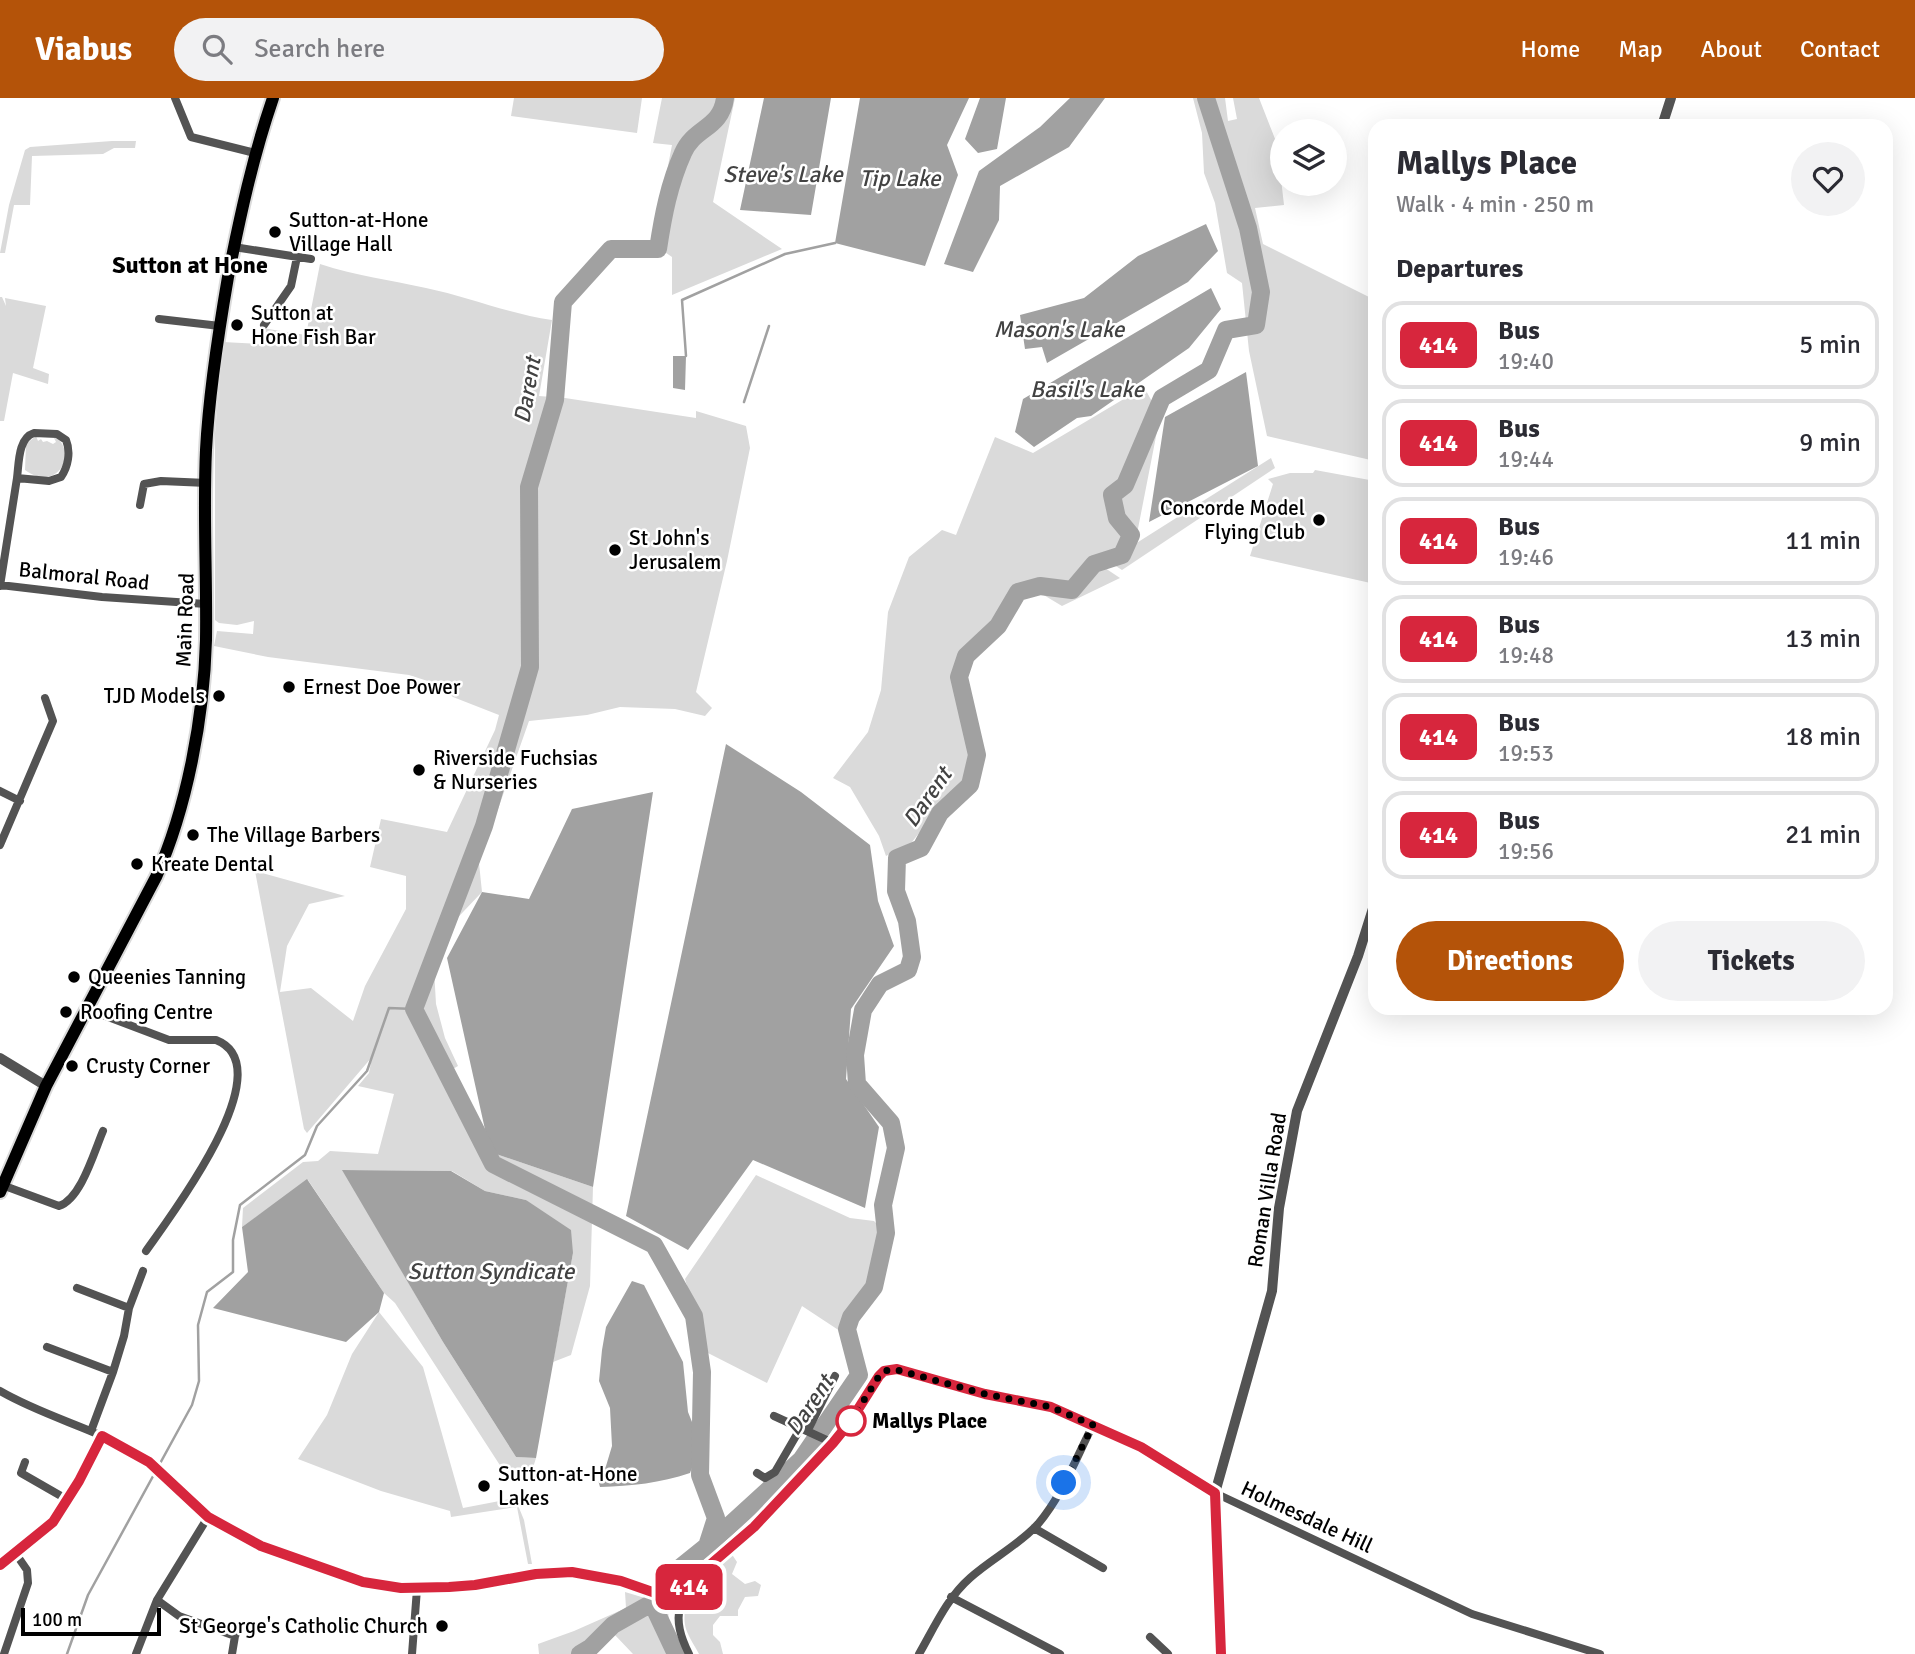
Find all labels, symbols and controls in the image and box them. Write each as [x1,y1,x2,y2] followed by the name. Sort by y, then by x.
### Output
[174,18,664,81] search box
[35,29,132,70] text: Viabus
[198,30,236,68] icon: search
[254,33,385,65] text: Search here
[1520,34,1580,64] text: Home
[1618,34,1663,64] text: Map
[1701,34,1762,64] text: About
[1800,34,1880,64] text: Contact
[1270,119,1347,196] map controls
[1270,119,1347,196] button: layers
[1791,142,1865,216] button: heart
[1396,143,1577,184] text: Mallys Place
[723,160,844,189] water label: Steve's Lake
[860,164,942,193] water label: Tip Lake
[1396,190,1594,219] text: Walk · 4 min · 250 m
[289,207,429,257] place label: Sutton-at-Hone Village Hall
[267,224,283,240] marker: Sutton-at-Hone Village Hall
[112,250,268,280] district label: Sutton at Hone
[1396,253,1523,285] text: Departures
[251,300,376,350] place label: Sutton at Hone Fish Bar
[994,315,1126,344] water label: Mason's Lake
[1498,315,1540,347] text: Bus
[229,317,245,333] marker: Sutton at Hone Fish Bar
[1799,329,1861,361] text: 5 min
[1419,330,1458,360] text: 414
[1498,347,1554,376] text: 19:40
[507,352,548,425] water label: Darent
[1030,375,1145,404] water label: Basil's Lake
[1498,413,1540,445] text: Bus
[1799,427,1861,459] text: 9 min
[1419,428,1458,458] text: 414
[1498,445,1554,474] text: 19:44
[1160,495,1305,545] place label: Concorde Model Flying Club
[1498,511,1540,543] text: Bus
[1311,512,1327,528] marker: Concorde Model Flying Club
[629,525,721,575] place label: St John's Jerusalem
[1785,525,1861,557] text: 11 min
[1419,526,1458,556] text: 414
[607,542,623,558] marker: St John's Jerusalem
[1498,543,1554,572] text: 19:46
[17,556,151,596] street label: Balmoral Road
[170,572,200,668] street label: Main Road
[1498,609,1540,641] text: Bus
[1785,623,1861,655] text: 13 min
[1419,624,1458,654] text: 414
[1498,641,1554,670] text: 19:48
[303,674,461,700] place label: Ernest Doe Power
[281,679,297,695] marker: Ernest Doe Power
[104,683,205,709] place label: TJD Models
[211,688,227,704] marker: TJD Models
[1498,707,1540,739] text: Bus
[1785,721,1861,753] text: 18 min
[1419,722,1458,752] text: 414
[1498,739,1554,768] text: 19:53
[433,745,598,795] place label: Riverside Fuchsias & Nurseries
[896,759,960,833] water label: Darent
[411,762,427,778] marker: Riverside Fuchsias & Nurseries
[1498,805,1540,837] text: Bus
[1785,819,1861,851] text: 21 min
[1419,820,1458,850] text: 414
[207,822,380,848] place label: The Village Barbers
[185,827,201,843] marker: The Village Barbers
[1498,837,1554,866] text: 19:56
[151,851,274,877] place label: Kreate Dental
[129,856,145,872] marker: Kreate Dental
[1396,921,1624,1001] button: Directions
[1638,921,1865,1001] button: Tickets
[88,964,246,990] place label: Queenies Tanning
[66,969,82,985] marker: Queenies Tanning
[80,999,213,1025] place label: Roofing Centre
[58,1004,74,1020] marker: Roofing Centre
[86,1053,210,1079] place label: Crusty Corner
[64,1058,80,1074] marker: Crusty Corner
[1242,1111,1292,1269] street label: Roman Villa Road
[408,1257,576,1286] water label: Sutton Syndicate
[779,1367,842,1441] water label: Darent
[836,1406,866,1436] marker: Mallys Place
[872,1408,987,1434] place label: Mallys Place
[498,1461,638,1511] place label: Sutton-at-Hone Lakes
[1046,1465,1081,1500] your location
[1237,1475,1377,1559] street label: Holmesdale Hill
[476,1478,492,1494] marker: Sutton-at-Hone Lakes
[649,1564,729,1610] line badge: 414
[670,1572,708,1602] text: 414
[21,1605,161,1637] scale bar
[32,1608,82,1632] text: 100 m
[179,1613,428,1639] place label: St George's Catholic Church
[434,1618,450,1634] marker: St George's Catholic Church

